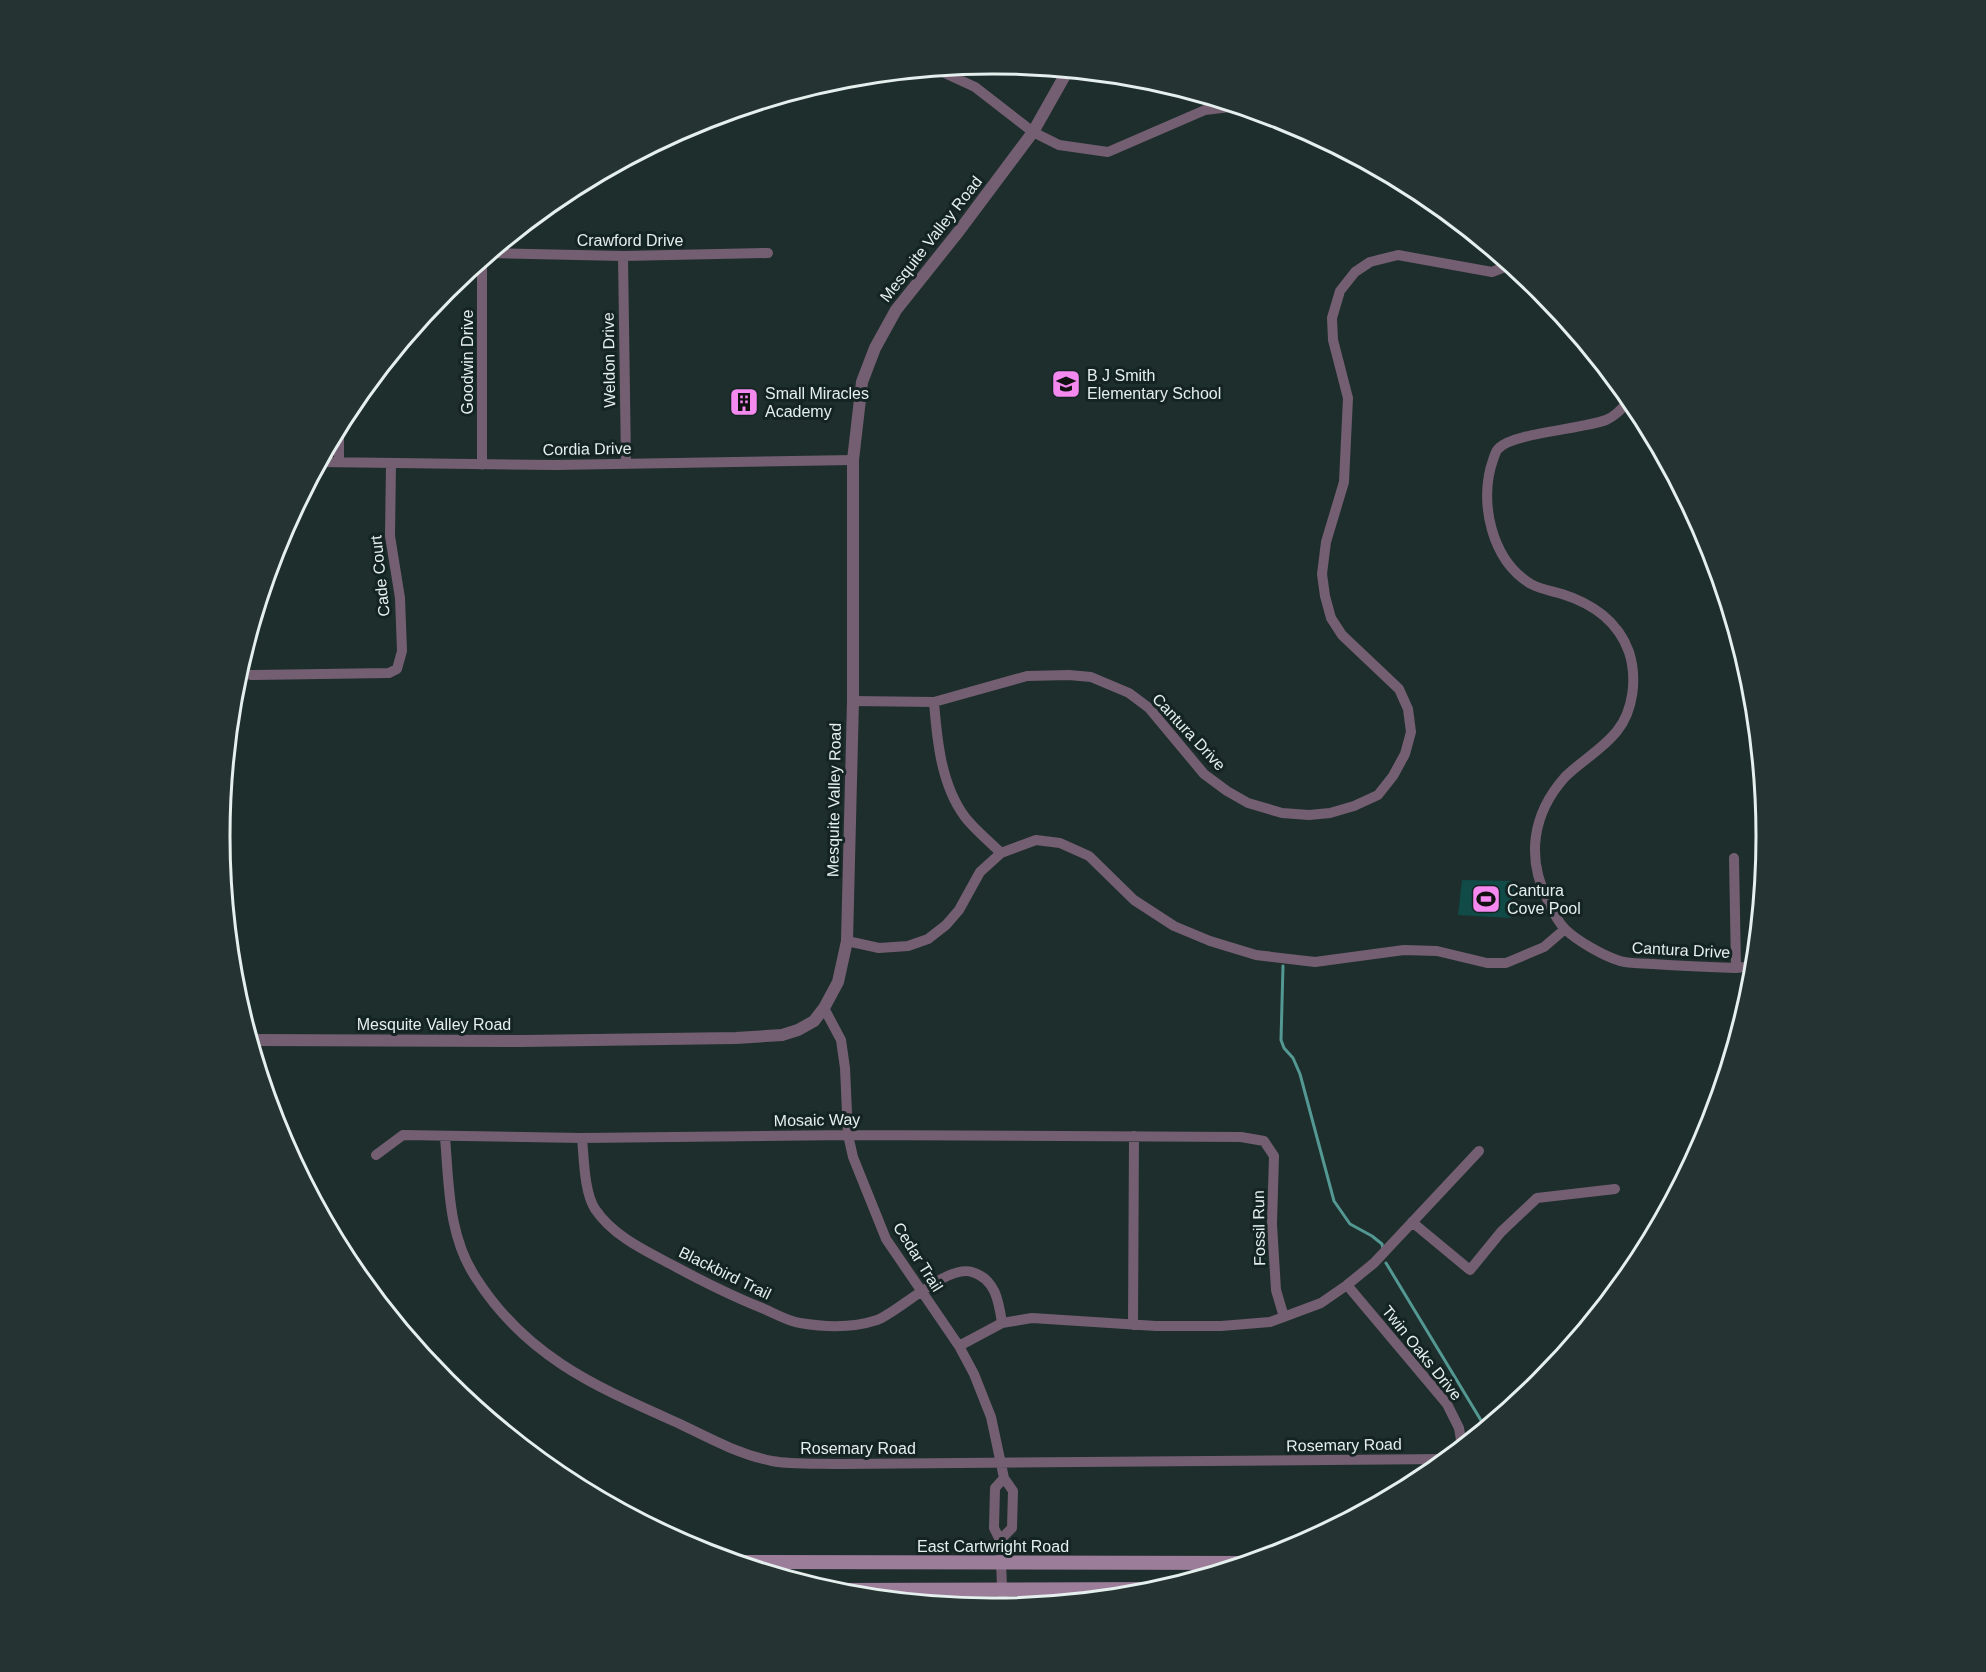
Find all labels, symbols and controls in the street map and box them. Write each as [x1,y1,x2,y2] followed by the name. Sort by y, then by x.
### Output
[877,173,985,305] street label: Mesquite Valley Road
[577,232,683,249] street label: Crawford Drive
[459,309,476,414] street label: Goodwin Drive
[600,312,618,408] street label: Weldon Drive
[1087,367,1221,402] place label: B J Smith Elementary School
[1050,368,1082,400] school or university icon: B J Smith Elementary School
[765,385,869,420] place label: Small Miracles Academy
[728,386,760,418] building icon: Small Miracles Academy
[542,440,632,458] street label: Cordia Drive
[367,534,393,618] street label: Cade Court
[1149,690,1229,774] street label: Cantura Drive
[824,723,844,877] street label: Mesquite Valley Road
[1507,882,1581,917] place label: Cantura Cove Pool
[1470,883,1502,915] sports icon: Cantura Cove Pool
[1631,939,1731,961] street label: Cantura Drive
[357,1016,511,1033] street label: Mesquite Valley Road
[774,1111,860,1129] street label: Mosaic Way
[1250,1190,1268,1266] street label: Fossil Run
[890,1219,946,1295] street label: Cedar Trail
[676,1243,774,1303] street label: Blackbird Trail
[1379,1302,1465,1404] street label: Twin Oaks Drive
[1286,1435,1402,1455] street label: Rosemary Road
[800,1440,916,1457] street label: Rosemary Road
[917,1538,1069,1555] street label: East Cartwright Road

